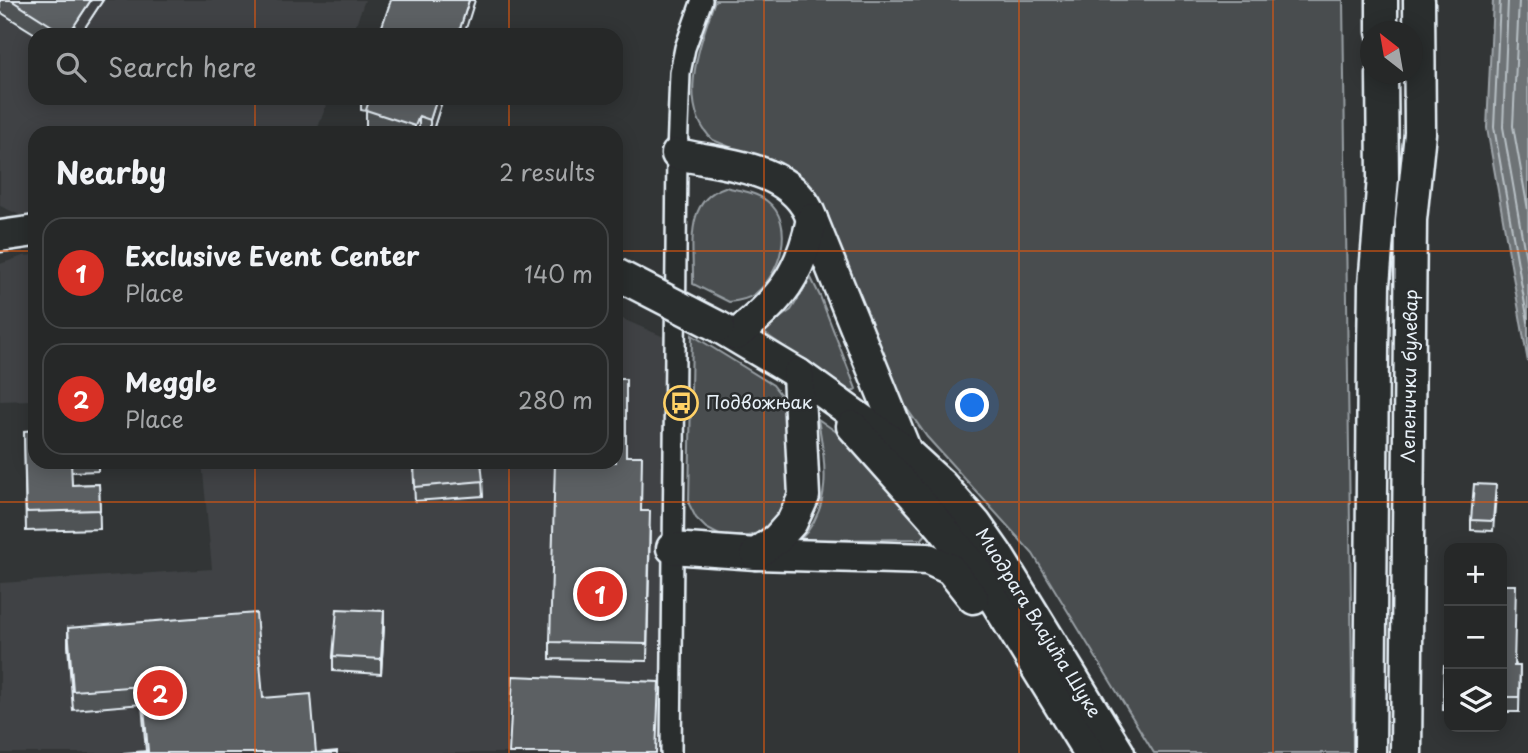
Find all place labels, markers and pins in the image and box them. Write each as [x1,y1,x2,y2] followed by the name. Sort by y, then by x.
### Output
[662,384,700,422] bus stop icon: Подвожњак
[706,388,813,415] place label: Подвожњак
[577,568,623,620] pin: 1
[137,667,183,719] pin: 2

